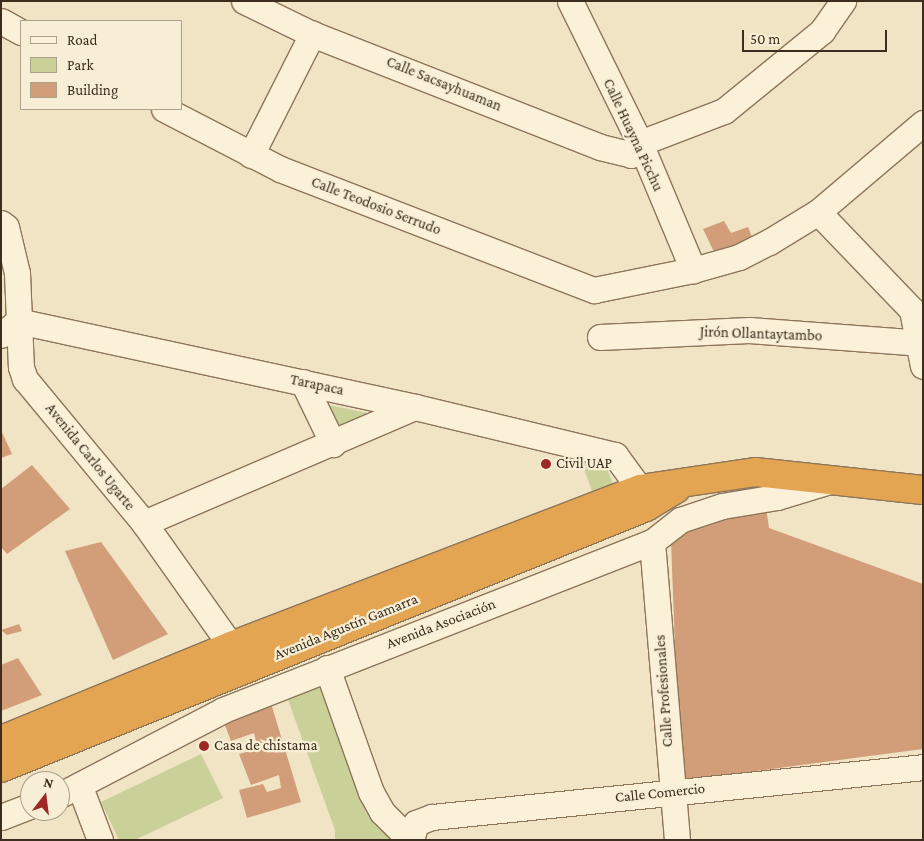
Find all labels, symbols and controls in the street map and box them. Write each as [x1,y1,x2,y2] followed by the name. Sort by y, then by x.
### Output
[20,20,182,110] legend
[744,20,889,52] scale bar
[750,31,780,47] text: 50 m
[67,32,97,48] text: Road
[384,53,504,115] street label: Calle Sacsayhuaman
[67,57,94,73] text: Park
[599,76,667,194] street label: Calle Huayna Picchu
[67,82,118,98] text: Building
[309,173,443,239] street label: Calle Teodosio Serrudo
[699,323,823,345] street label: Jirón Ollantaytambo
[288,371,346,399] street label: Tarapaca
[41,400,139,514] street label: Avenida Carlos Ugarte
[556,455,612,473] place label: Civil UAP
[540,458,552,470] marker: Civil UAP
[272,590,420,664] street label: Avenida Agustín Gamarra
[384,595,498,653] street label: Avenida Asociación
[651,634,677,748] street label: Calle Profesionales
[214,737,318,755] place label: Casa de chistama
[198,740,210,752] marker: Casa de chistama
[20,771,70,821] north arrow
[42,774,55,791] text: N
[614,779,706,807] street label: Calle Comercio

